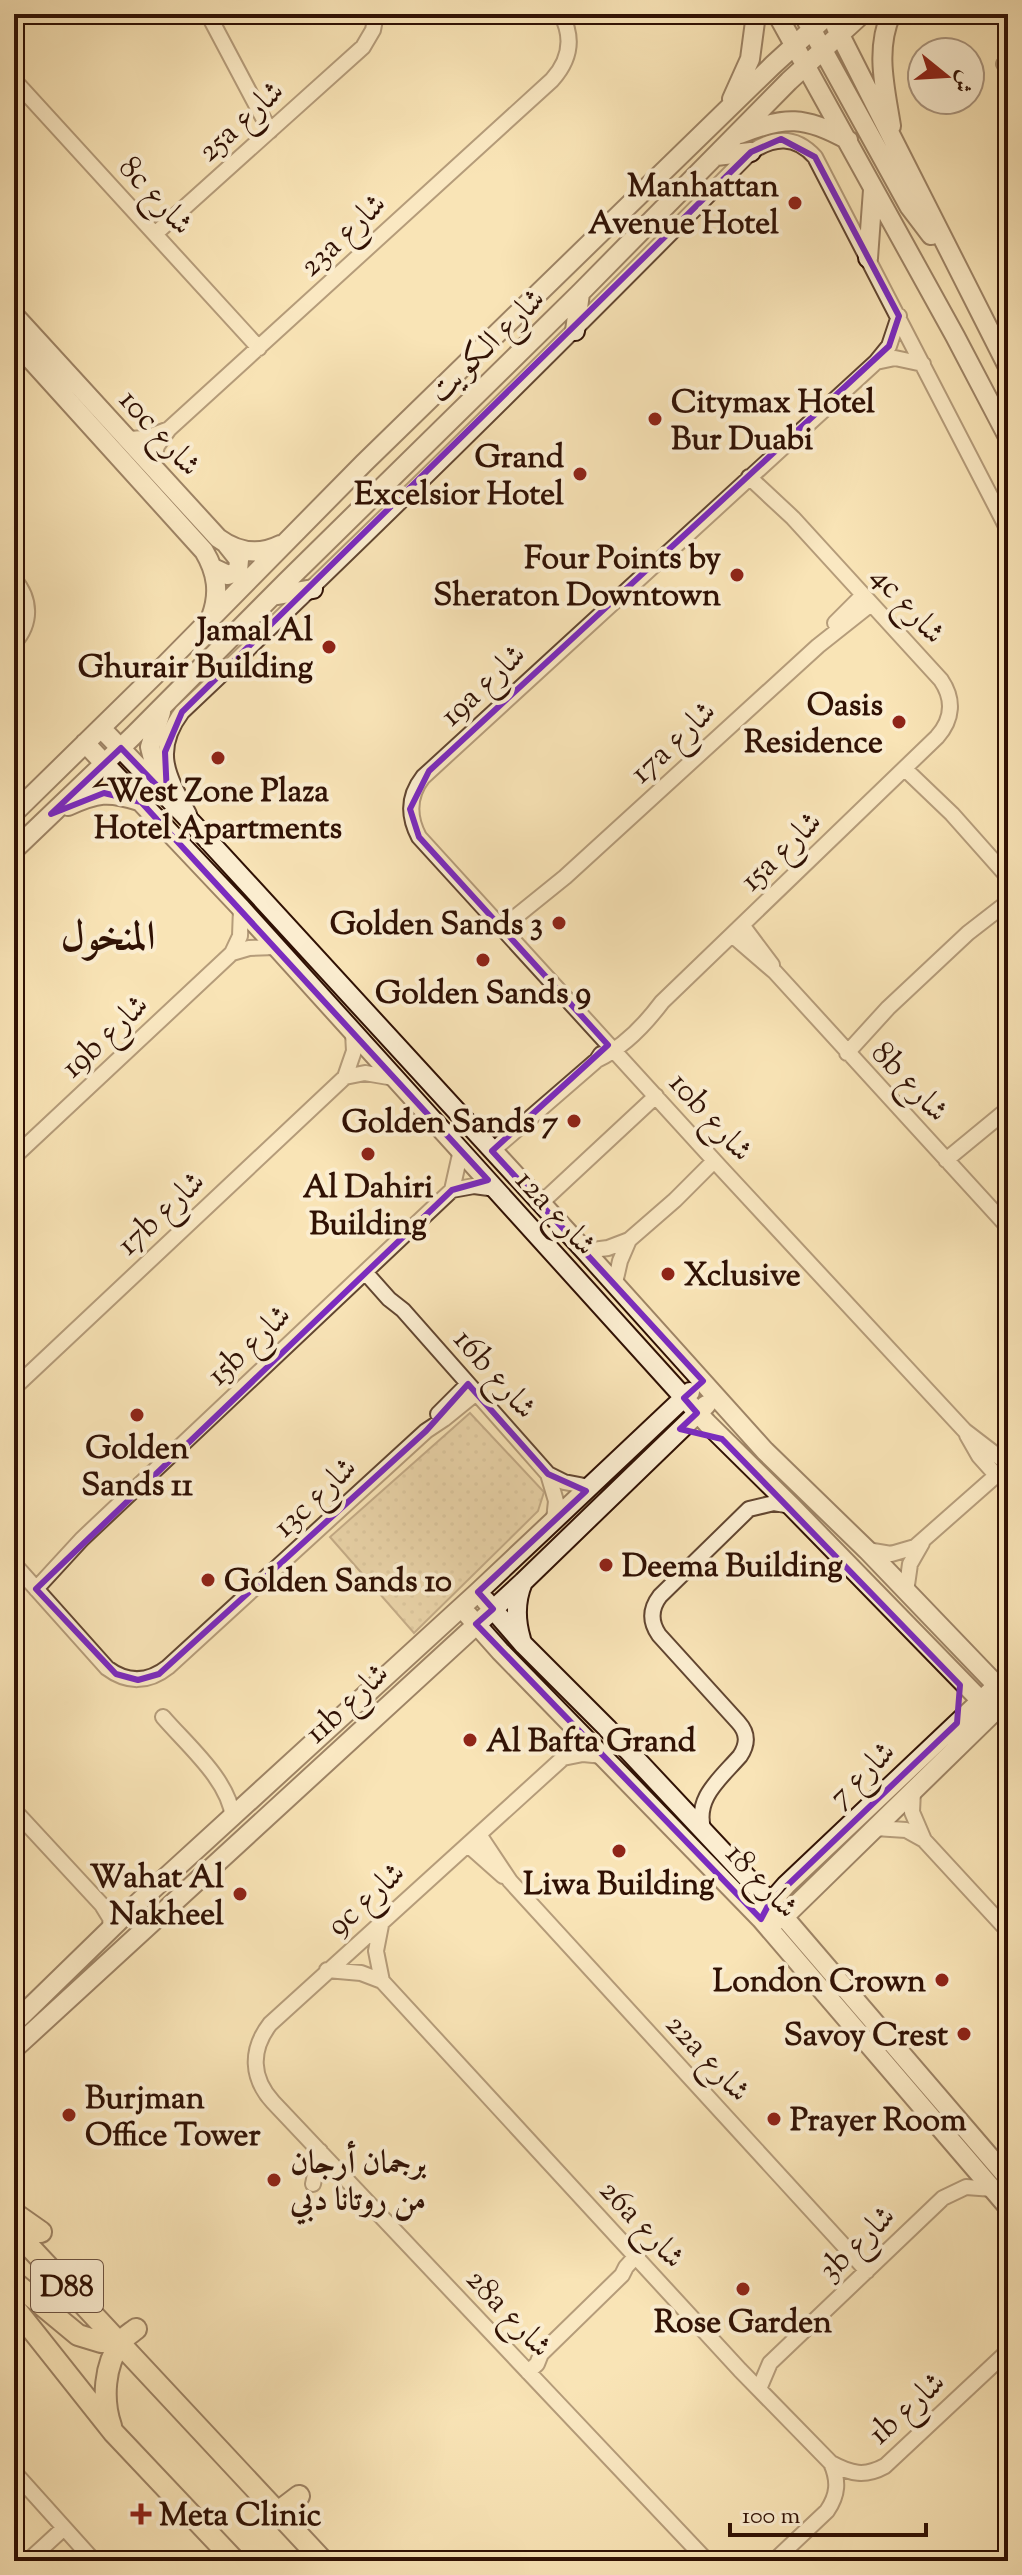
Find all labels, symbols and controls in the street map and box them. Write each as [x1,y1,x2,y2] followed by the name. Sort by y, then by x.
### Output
[906,36,986,116] north arrow
[944,66,981,97] text: ش
[188,71,296,175] street label: 25a شارع
[106,147,203,248] street label: 8c شارع
[588,165,779,248] place label: Manhattan Avenue Hotel
[290,184,399,290] street label: 23a شارع
[786,194,804,212] marker: Manhattan Avenue Hotel
[419,278,558,415] street label: شارع الكويت
[106,380,211,489] street label: 10c شارع
[671,381,875,464] place label: Citymax Hotel Bur Duabi
[646,410,664,428] marker: Citymax Hotel Bur Duabi
[354,436,564,519] place label: Grand Excelsior Hotel
[571,465,589,483] marker: Grand Excelsior Hotel
[433,537,721,620] place label: Four Points by Sheraton Downtown
[858,556,955,657] street label: 4c شارع
[728,566,746,584] marker: Four Points by Sheraton Downtown
[78,609,313,692] place label: Jamal Al Ghurair Building
[431,634,538,739] street label: 19a شارع
[320,638,338,656] marker: Jamal Al Ghurair Building
[744,684,883,767] place label: Oasis Residence
[620,691,728,796] street label: 17a شارع
[890,713,908,731] marker: Oasis Residence
[209,749,227,767] marker: West Zone Plaza Hotel Apartments
[94,770,342,853] place label: West Zone Plaza Hotel Apartments
[731,801,834,904] street label: 15a شارع
[330,903,543,949] place label: Golden Sands 3
[61,911,155,968] district label: المنخول
[550,914,568,932] marker: Golden Sands 3
[474,951,492,969] marker: Golden Sands 9
[375,972,591,1018] place label: Golden Sands 9
[52,984,161,1091] street label: 19b شارع
[859,1032,958,1134] street label: 8b شارع
[656,1063,763,1174] street label: 10b شارع
[342,1101,558,1147] place label: Golden Sands 7
[565,1112,583,1130] marker: Golden Sands 7
[359,1145,377,1163] marker: Al Dahiri Building
[502,1160,606,1268] street label: 12a شارع
[107,1161,217,1268] street label: 17b شارع
[303,1166,433,1249] place label: Al Dahiri Building
[684,1254,801,1300] place label: Xclusive
[659,1265,677,1283] marker: Xclusive
[197,1295,303,1398] street label: 15b شارع
[440,1319,546,1431] street label: 16b شارع
[128,1406,146,1424] marker: Golden Sands 11
[81,1427,193,1510] place label: Golden Sands 11
[264,1447,369,1550] street label: 13c شارع
[622,1545,843,1591] place label: Deema Building
[597,1556,615,1574] marker: Deema Building
[224,1560,452,1606] place label: Golden Sands 10
[199,1571,217,1589] marker: Golden Sands 10
[295,1653,401,1756] street label: 11b شارع
[486,1720,696,1766] place label: Al Bafta Grand
[461,1731,479,1749] marker: Al Bafta Grand
[819,1731,908,1820] street label: شارع 7
[713,1834,808,1931] street label: شارع 18
[610,1842,628,1860] marker: Liwa Building
[317,1852,417,1949] street label: 9c شارع
[90,1856,224,1939] place label: Wahat Al Nakheel
[523,1863,715,1909] place label: Liwa Building
[231,1885,249,1903] marker: Wahat Al Nakheel
[713,1960,926,2006] place label: London Crown
[933,1971,951,1989] marker: London Crown
[653,2004,760,2115] street label: 22a شارع
[784,2014,948,2060] place label: Savoy Crest
[955,2025,973,2043] marker: Savoy Crest
[85,2077,261,2160] place label: Burjman Office Tower
[790,2099,967,2145] place label: Prayer Room
[60,2106,78,2124] marker: Burjman Office Tower
[765,2110,783,2128] marker: Prayer Room
[289,2140,427,2225] place label: برجمان أرجان من روتانا دبي
[586,2170,694,2281] street label: 26a شارع
[265,2171,283,2189] marker: برجمان أرجان من روتانا دبي
[809,2195,908,2294] street label: 3b شارع
[453,2259,561,2370] street label: 28a شارع
[31,2260,103,2312] road number: D88
[734,2280,752,2298] marker: Rose Garden
[654,2301,832,2347] place label: Rose Garden
[859,2362,958,2457] street label: 1b شارع
[730,2487,926,2537] scale bar
[159,2494,322,2540] place label: Meta Clinic
[742,2500,800,2534] text: 100 m
[130,2503,152,2525] marker: Meta Clinic

